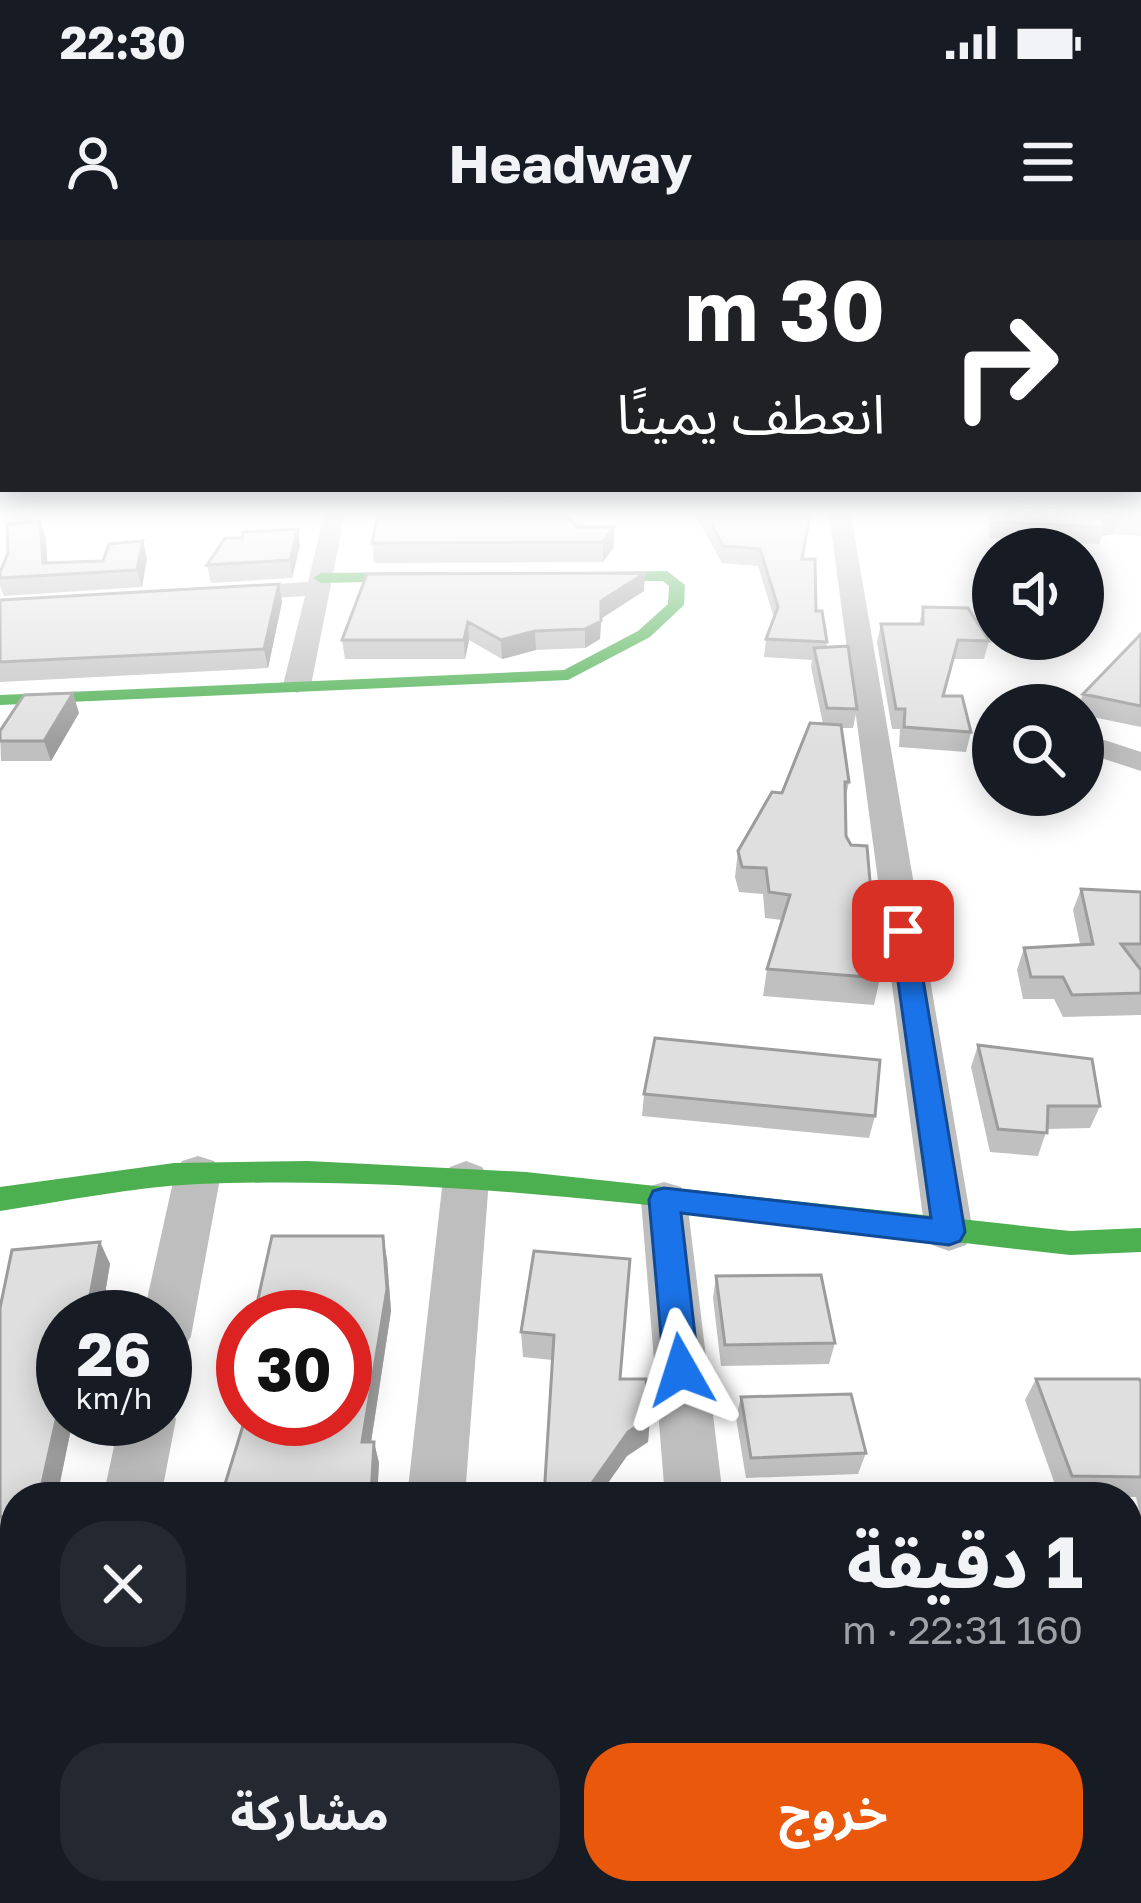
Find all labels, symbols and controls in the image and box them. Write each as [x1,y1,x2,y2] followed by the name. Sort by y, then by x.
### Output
[60,15,186,69] text: 22:30
[60,129,126,195] icon: person
[1015,129,1081,195] icon: menu
[449,130,692,195] text: Headway
[685,259,885,359] text: 30 m
[927,288,1083,444] icon: right
[617,381,885,446] text: انعطف يمينًا
[972,528,1104,816] map controls
[972,528,1104,660] button: sound
[972,684,1104,816] button: search
[852,880,954,982] pin
[870,898,936,964] icon: arrive
[216,1290,372,1446] speed limit sign: 30
[618,1307,744,1433] position arrow
[77,1317,151,1389] text: 26
[76,1380,152,1416] text: km/h
[847,1517,1083,1604] text: 1 دقيقة
[60,1521,186,1647] button: close
[842,1606,1083,1653] text: 160 m · 22:31
[60,1743,560,1881] button: مشاركة
[584,1743,1083,1881] button: خروج

